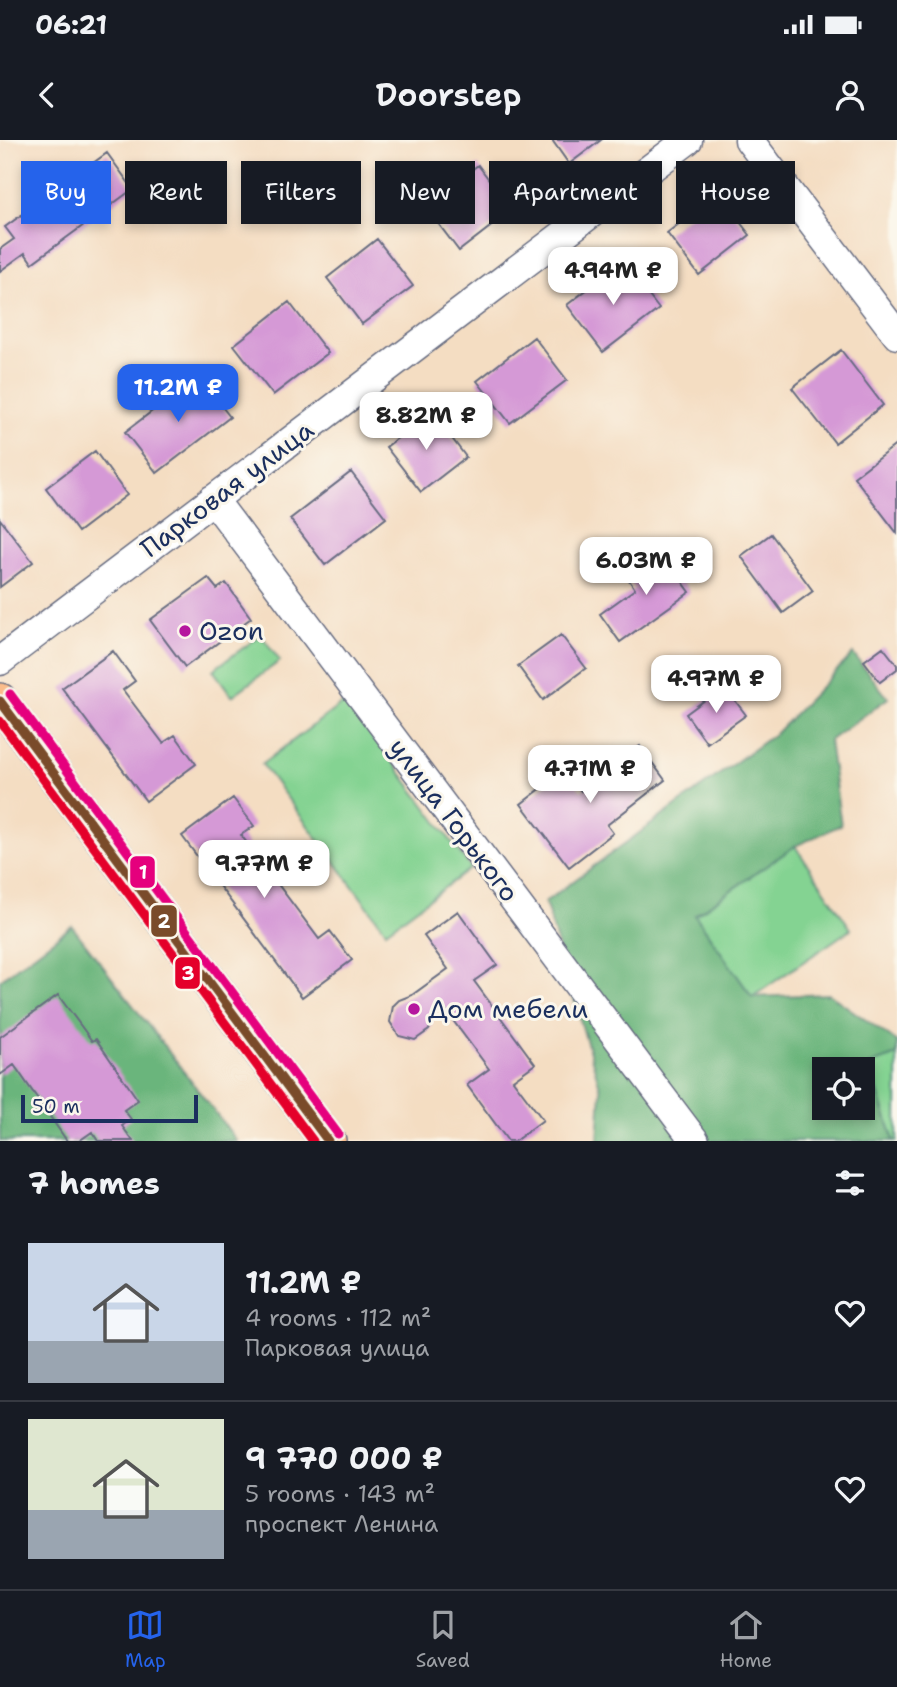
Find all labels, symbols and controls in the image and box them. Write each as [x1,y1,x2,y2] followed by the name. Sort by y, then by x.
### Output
[35,7,107,42] text: 06:21
[375,73,522,116] text: Doorstep
[28,76,66,114] icon: back
[831,76,869,114] icon: person
[21,161,111,224] chip: Buy
[125,161,227,224] chip: Rent
[241,161,361,224] chip: Filters
[375,161,475,224] chip: New
[489,161,662,224] chip: Apartment
[676,161,795,224] chip: House
[548,248,678,307] pin: 4.94M ₽
[564,255,662,285] text: 4.94M ₽
[113,364,243,424] pin: 11.2M ₽
[133,372,223,402] text: 11.2M ₽
[361,392,491,452] pin: 8.82M ₽
[376,400,476,430] text: 8.82M ₽
[133,412,320,565] street label: Парковая улица
[581,538,711,597] pin: 6.03M ₽
[596,545,696,575] text: 6.03M ₽
[199,613,264,648] place label: Ozon
[177,623,193,639] marker: Ozon
[651,656,781,715] pin: 4.97M ₽
[667,663,765,693] text: 4.97M ₽
[381,731,527,909] street label: улица Горького
[525,746,655,805] pin: 4.71M ₽
[544,753,636,783] text: 4.71M ₽
[199,840,329,900] pin: 9.77M ₽
[215,848,313,878] text: 9.77M ₽
[129,855,156,889] line badge: 1
[139,860,147,885] text: 1
[150,904,178,938] line badge: 2
[157,909,171,934] text: 2
[174,956,201,990] line badge: 3
[181,961,195,986] text: 3
[428,991,588,1026] place label: Дом мебели
[406,1001,422,1017] marker: Дом мебели
[812,1057,875,1120] map controls
[812,1057,875,1120] button: locate
[21,1092,198,1124] scale bar
[32,1094,80,1119] text: 50 m
[28,1163,160,1204] text: 7 homes
[831,1164,869,1202] icon: filters
[245,1262,362,1303] text: 11.2M ₽
[84,1271,168,1355] icon: home
[831,1294,869,1332] icon: heart
[245,1303,431,1333] text: 4 rooms · 112 m²
[245,1333,429,1363] text: Парковая улица
[245,1438,443,1479] text: 9 770 000 ₽
[84,1447,168,1531] icon: home
[831,1470,869,1508] icon: heart
[245,1479,435,1509] text: 5 rooms · 143 m²
[245,1509,438,1539] text: проспект Ленина
[125,1606,166,1673] tab: Map
[416,1606,470,1673] tab: Saved
[720,1606,772,1673] tab: Home

